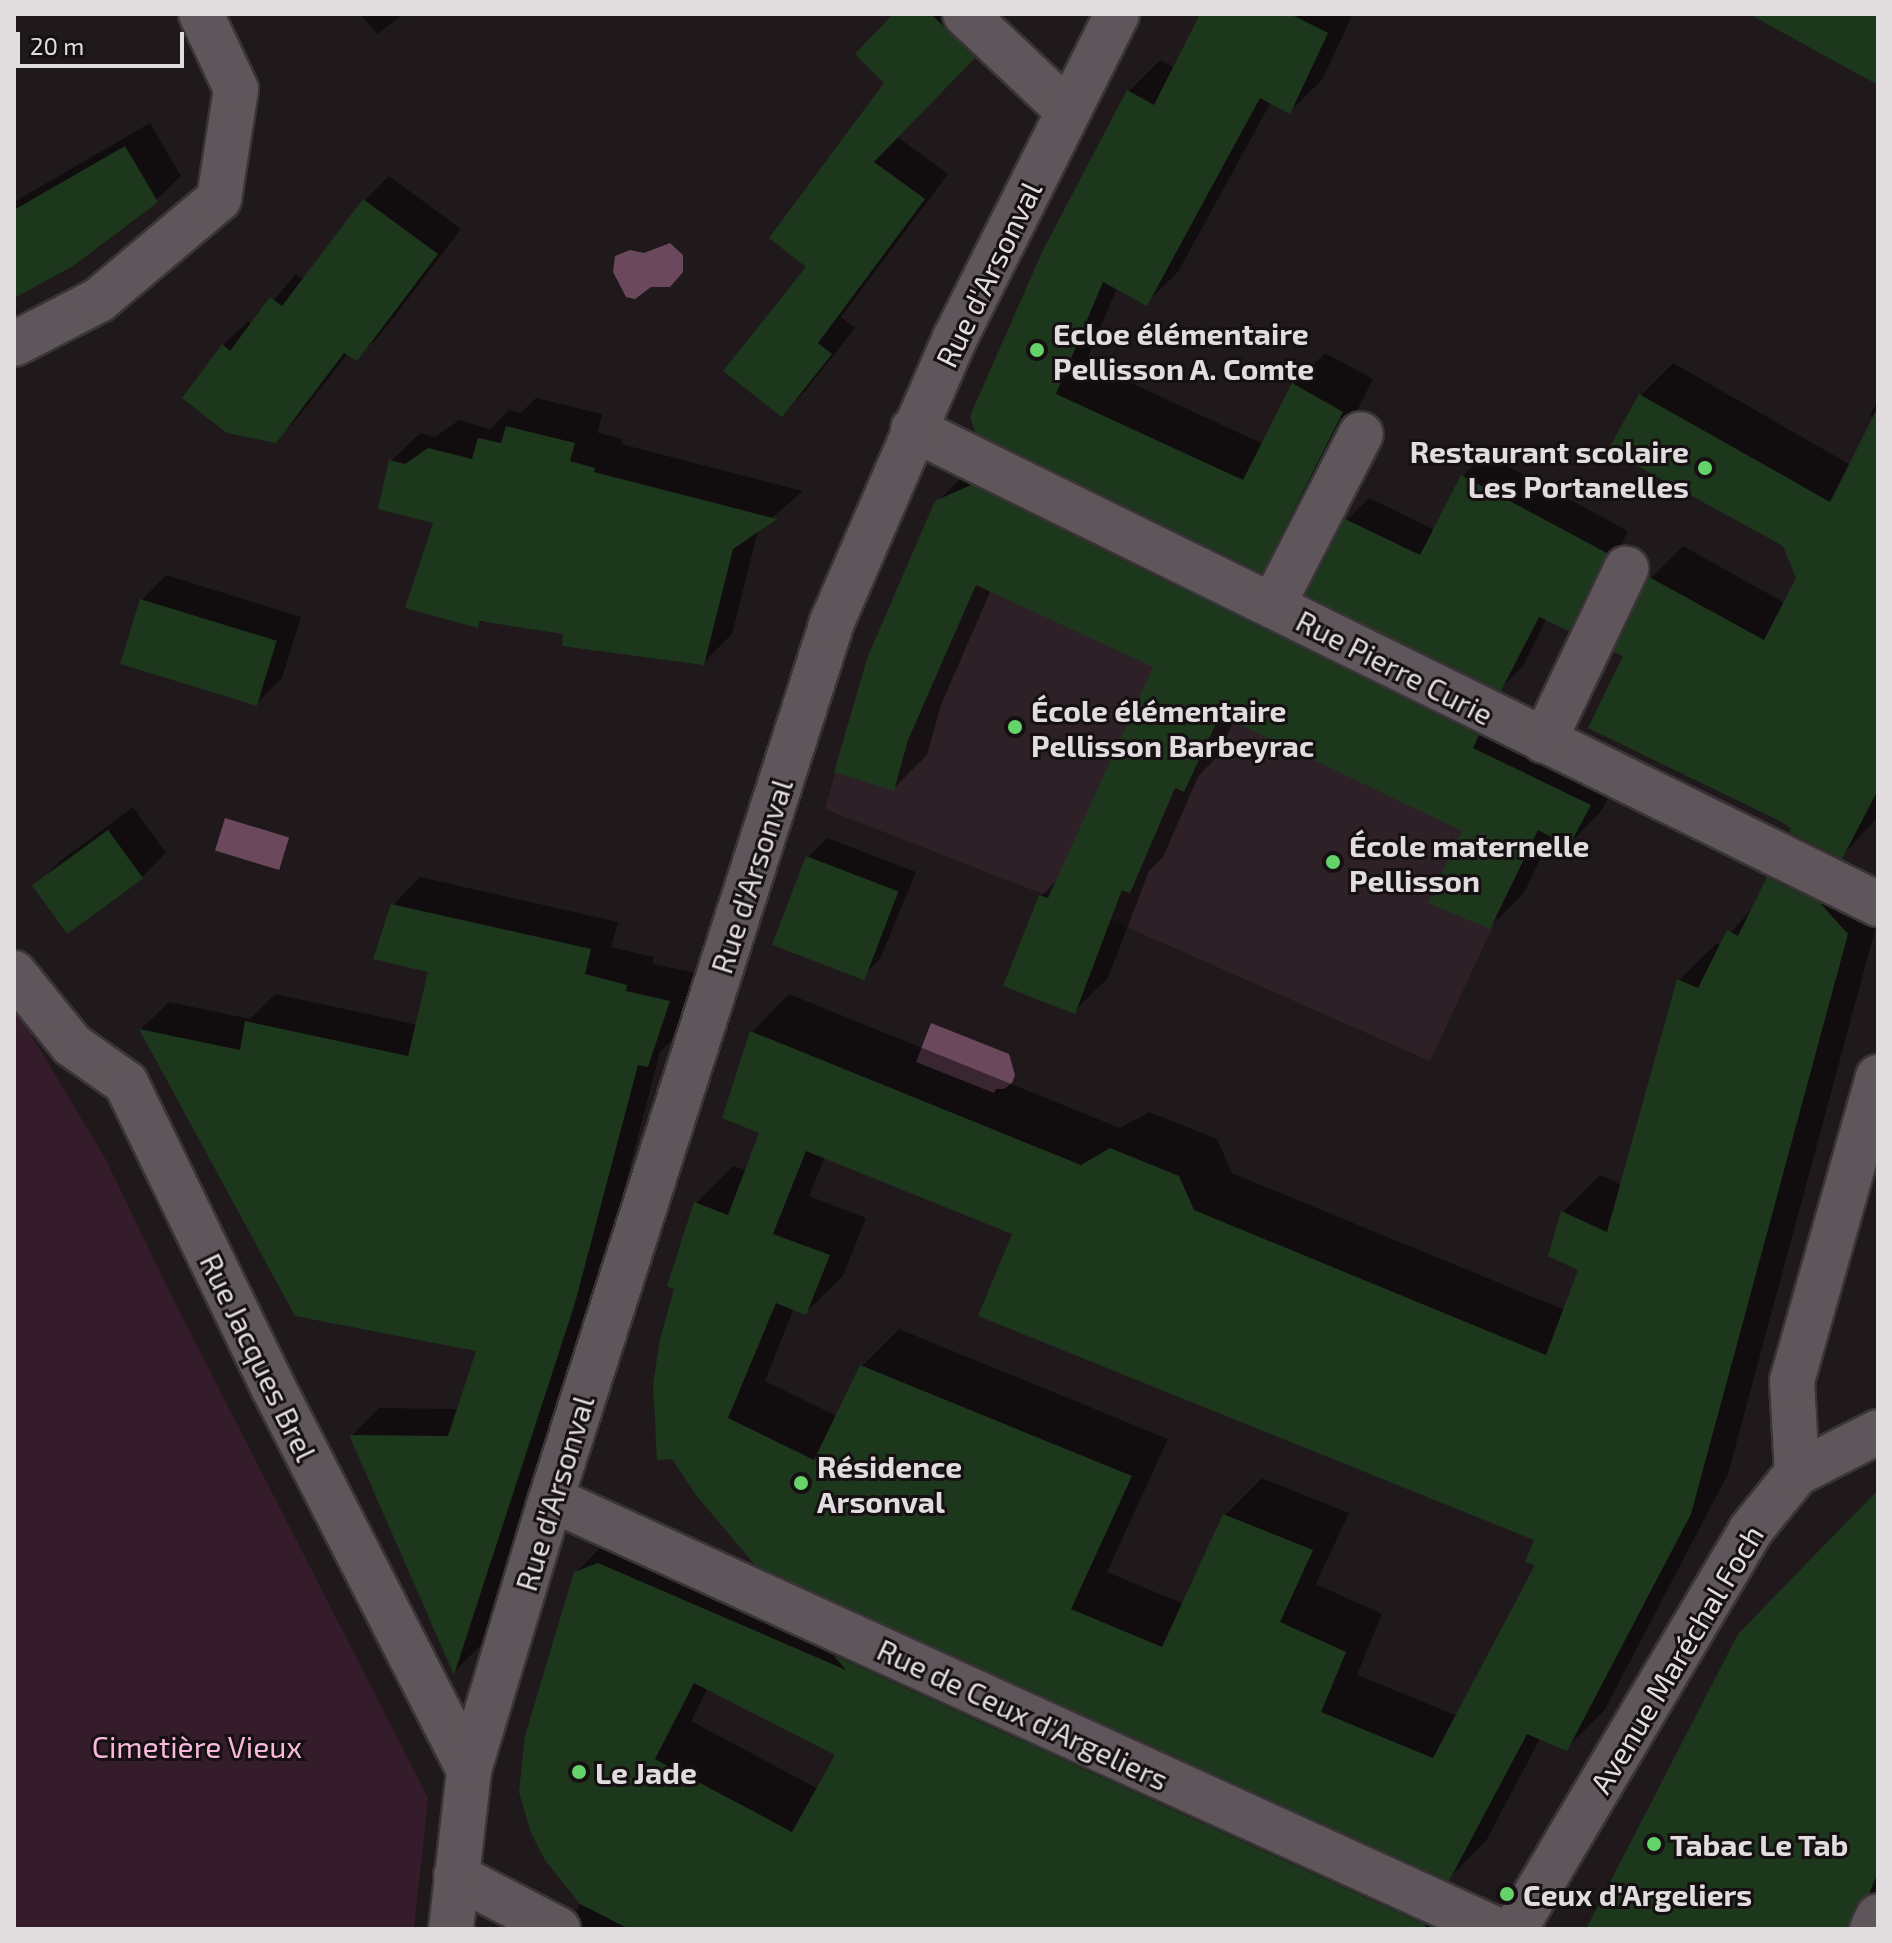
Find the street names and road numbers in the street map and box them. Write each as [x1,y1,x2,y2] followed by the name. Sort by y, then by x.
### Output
[927,175,1049,373] street label: Rue d'Arsonval
[1291,602,1499,732] street label: Rue Pierre Curie
[703,774,799,978] street label: Rue d'Arsonval
[193,1247,325,1467] street label: Rue Jacques Brel
[507,1391,601,1595] street label: Rue d'Arsonval
[1582,1518,1770,1800] street label: Avenue Maréchal Foch
[872,1631,1174,1797] street label: Rue de Ceux d'Argeliers

